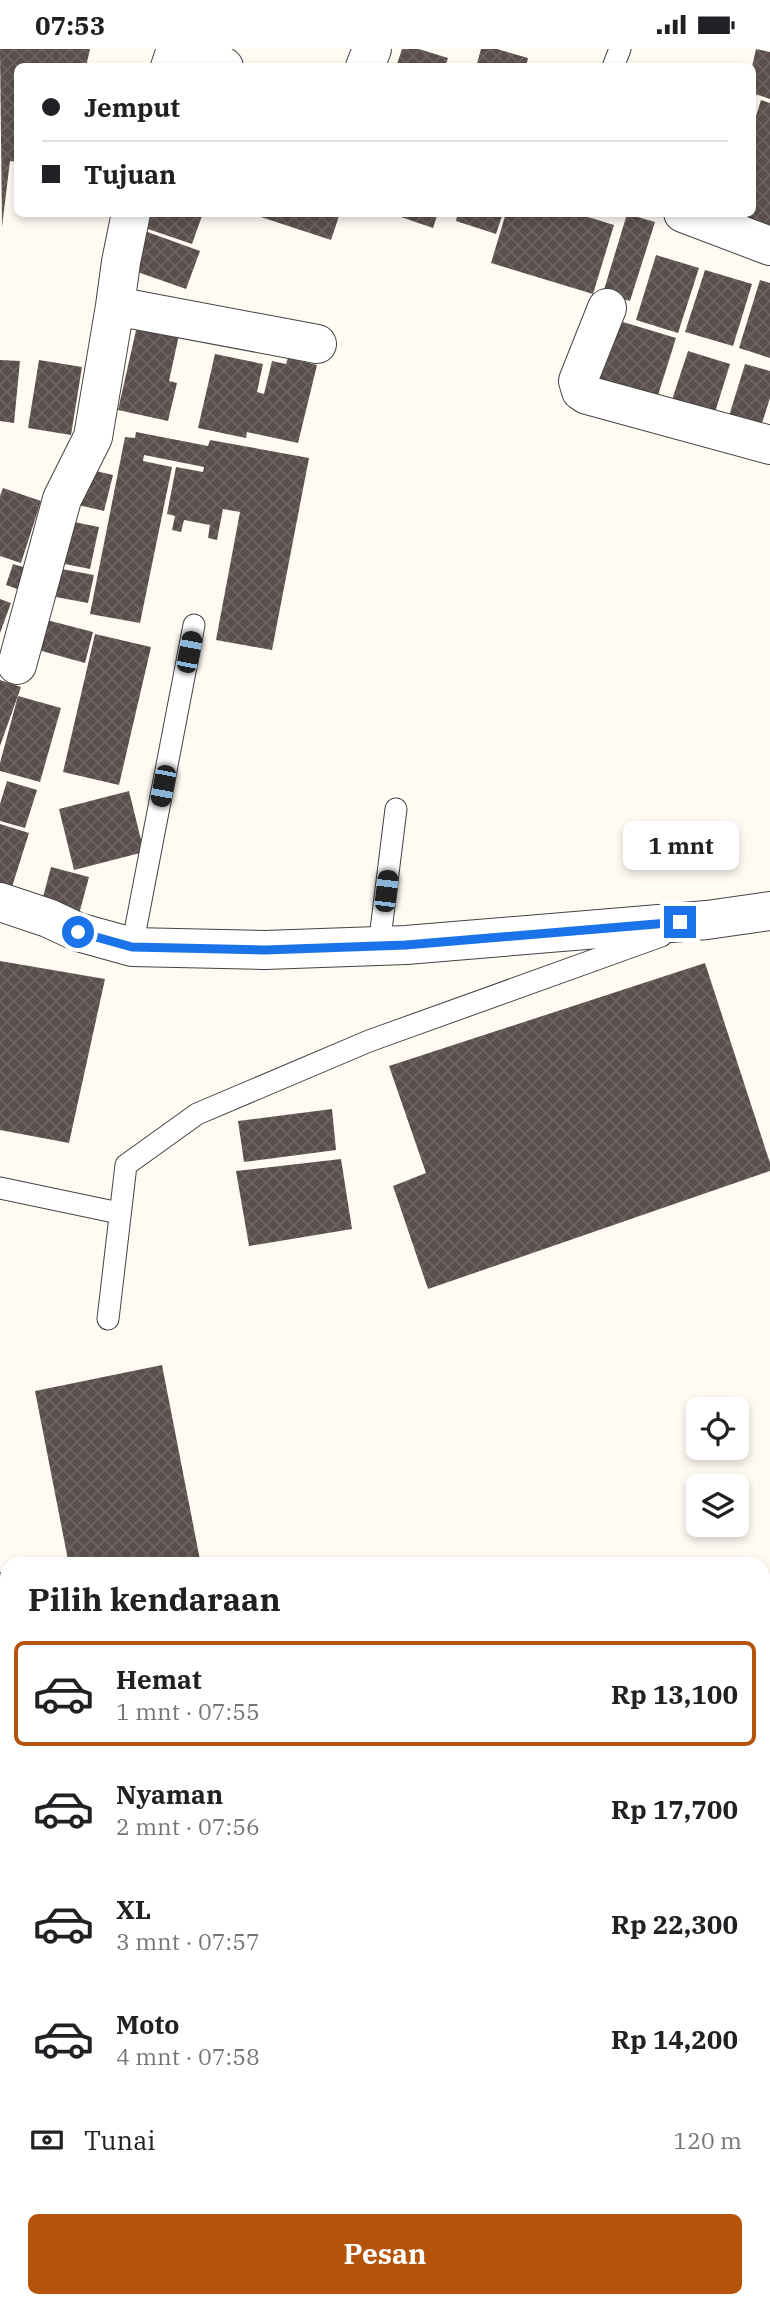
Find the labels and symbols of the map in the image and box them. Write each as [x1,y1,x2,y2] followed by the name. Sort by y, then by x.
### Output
[175,629,204,675] car
[149,763,178,809] car
[622,821,738,869] callout: 1 mnt
[374,869,399,913] car
[664,906,696,938] route end
[62,916,94,948] route start

